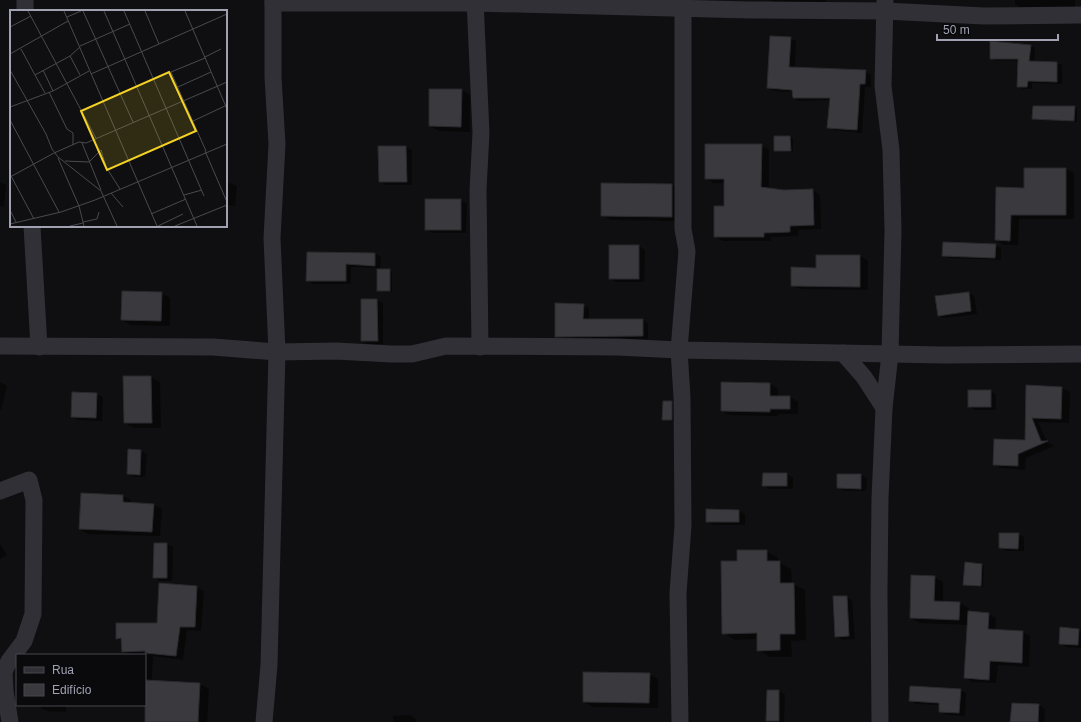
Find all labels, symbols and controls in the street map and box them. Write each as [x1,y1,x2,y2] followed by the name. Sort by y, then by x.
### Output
[10,10,227,227] inset map
[937,16,1058,42] scale bar
[943,23,970,37] text: 50 m
[16,654,146,706] legend
[52,663,74,677] text: Rua
[52,683,92,697] text: Edifício

